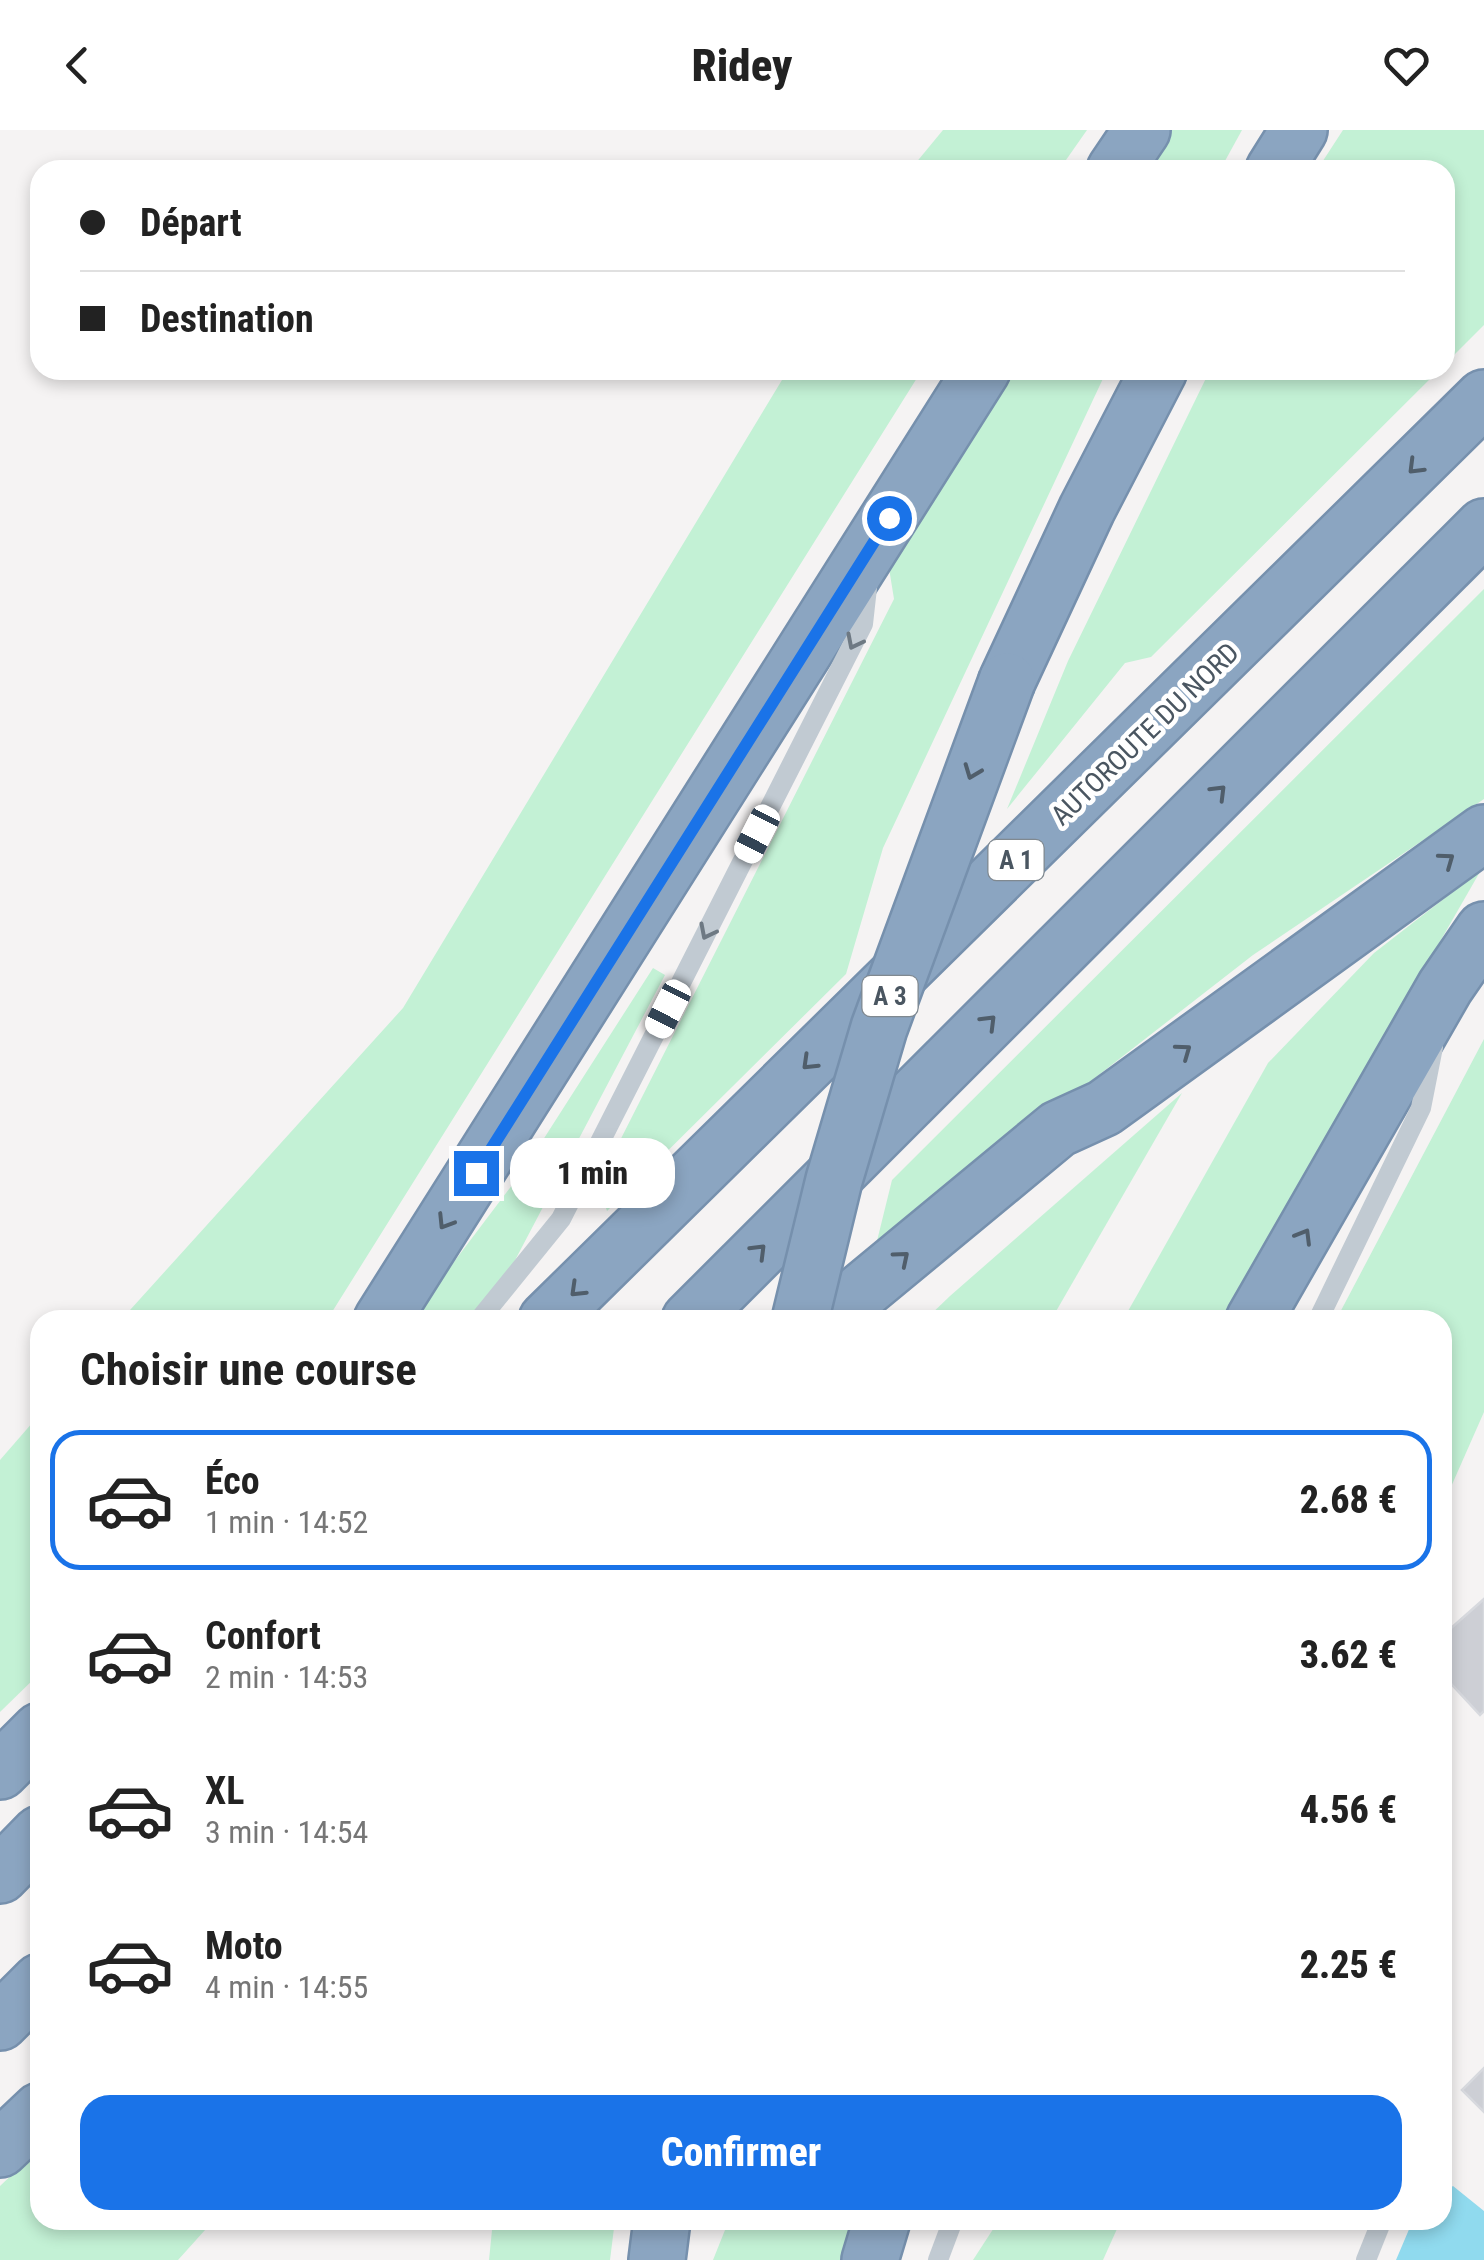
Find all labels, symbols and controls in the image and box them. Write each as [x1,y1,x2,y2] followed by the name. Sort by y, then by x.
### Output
[50,38,105,93] icon: back
[1379,38,1434,93] icon: heart
[692,39,792,92] text: Ridey
[140,201,242,245] text: Départ
[140,297,314,341] text: Destination
[1409,456,1427,474] one-way arrow
[867,496,912,541] route start
[847,632,866,650] one-way arrow
[1044,636,1246,832] street label: AUTOROUTE DU NORD
[963,763,984,780] one-way arrow
[1207,786,1225,804] one-way arrow
[730,800,784,868] car
[988,840,1044,880] road number: A 1
[1436,855,1454,872] one-way arrow
[700,922,719,940] one-way arrow
[641,975,695,1043] car
[862,976,918,1016] road number: A 3
[977,1015,995,1033] one-way arrow
[1172,1044,1191,1063] one-way arrow
[803,1051,821,1069] one-way arrow
[511,1138,676,1208] callout: 1 min
[454,1151,499,1196] route end
[557,1154,628,1192] text: 1 min
[439,1211,458,1229] one-way arrow
[1292,1229,1311,1247] one-way arrow
[747,1245,765,1263] one-way arrow
[891,1252,909,1270] one-way arrow
[570,1279,588,1297] one-way arrow
[80,1343,417,1396] text: Choisir une course
[85,1455,175,1545] icon: car
[205,1459,260,1503] text: Éco
[1300,1478,1397,1522] text: 2.68 €
[205,1503,368,1541] text: 1 min · 14:52
[85,1610,175,1700] icon: car
[205,1614,321,1658] text: Confort
[1300,1633,1397,1677] text: 3.62 €
[205,1658,368,1696] text: 2 min · 14:53
[85,1765,175,1855] icon: car
[205,1769,244,1813] text: XL
[1300,1788,1397,1832] text: 4.56 €
[205,1813,368,1851] text: 3 min · 14:54
[85,1920,175,2010] icon: car
[205,1924,283,1968] text: Moto
[1300,1943,1397,1987] text: 2.25 €
[205,1968,368,2006] text: 4 min · 14:55
[80,2095,1402,2210] button: Confirmer

